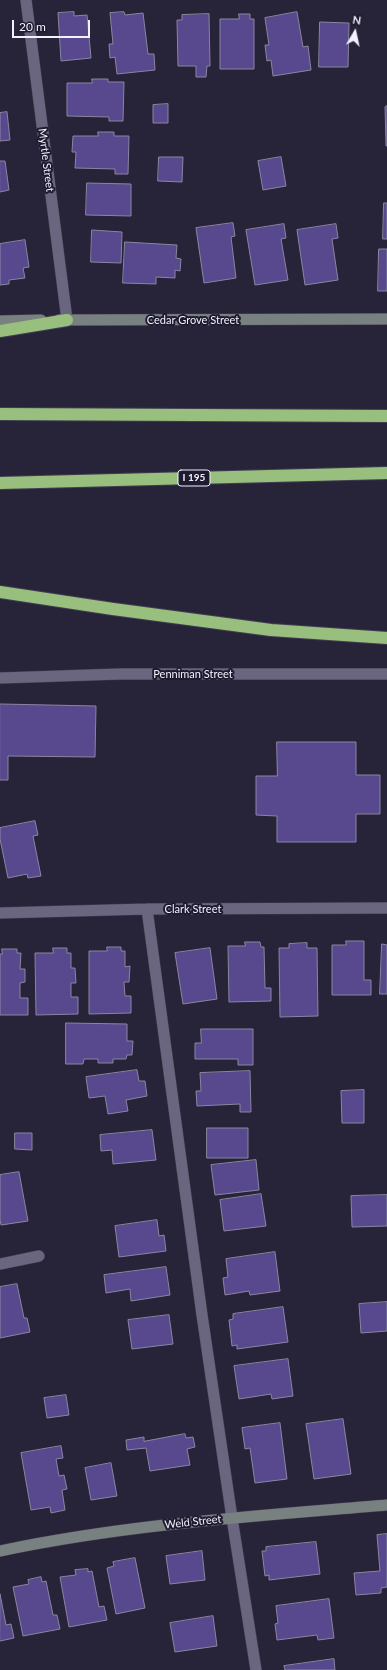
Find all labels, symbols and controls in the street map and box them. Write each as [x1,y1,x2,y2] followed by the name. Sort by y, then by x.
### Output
[14,12,92,38] scale bar
[335,12,375,52] north arrow
[352,13,362,27] text: N
[19,19,46,34] text: 20 m
[36,127,56,193] street label: Myrtle Street
[147,313,239,327] street label: Cedar Grove Street
[178,470,210,486] road number: I 195
[153,667,233,681] street label: Penniman Street
[165,902,221,916] street label: Clark Street
[164,1512,222,1532] street label: Weld Street

